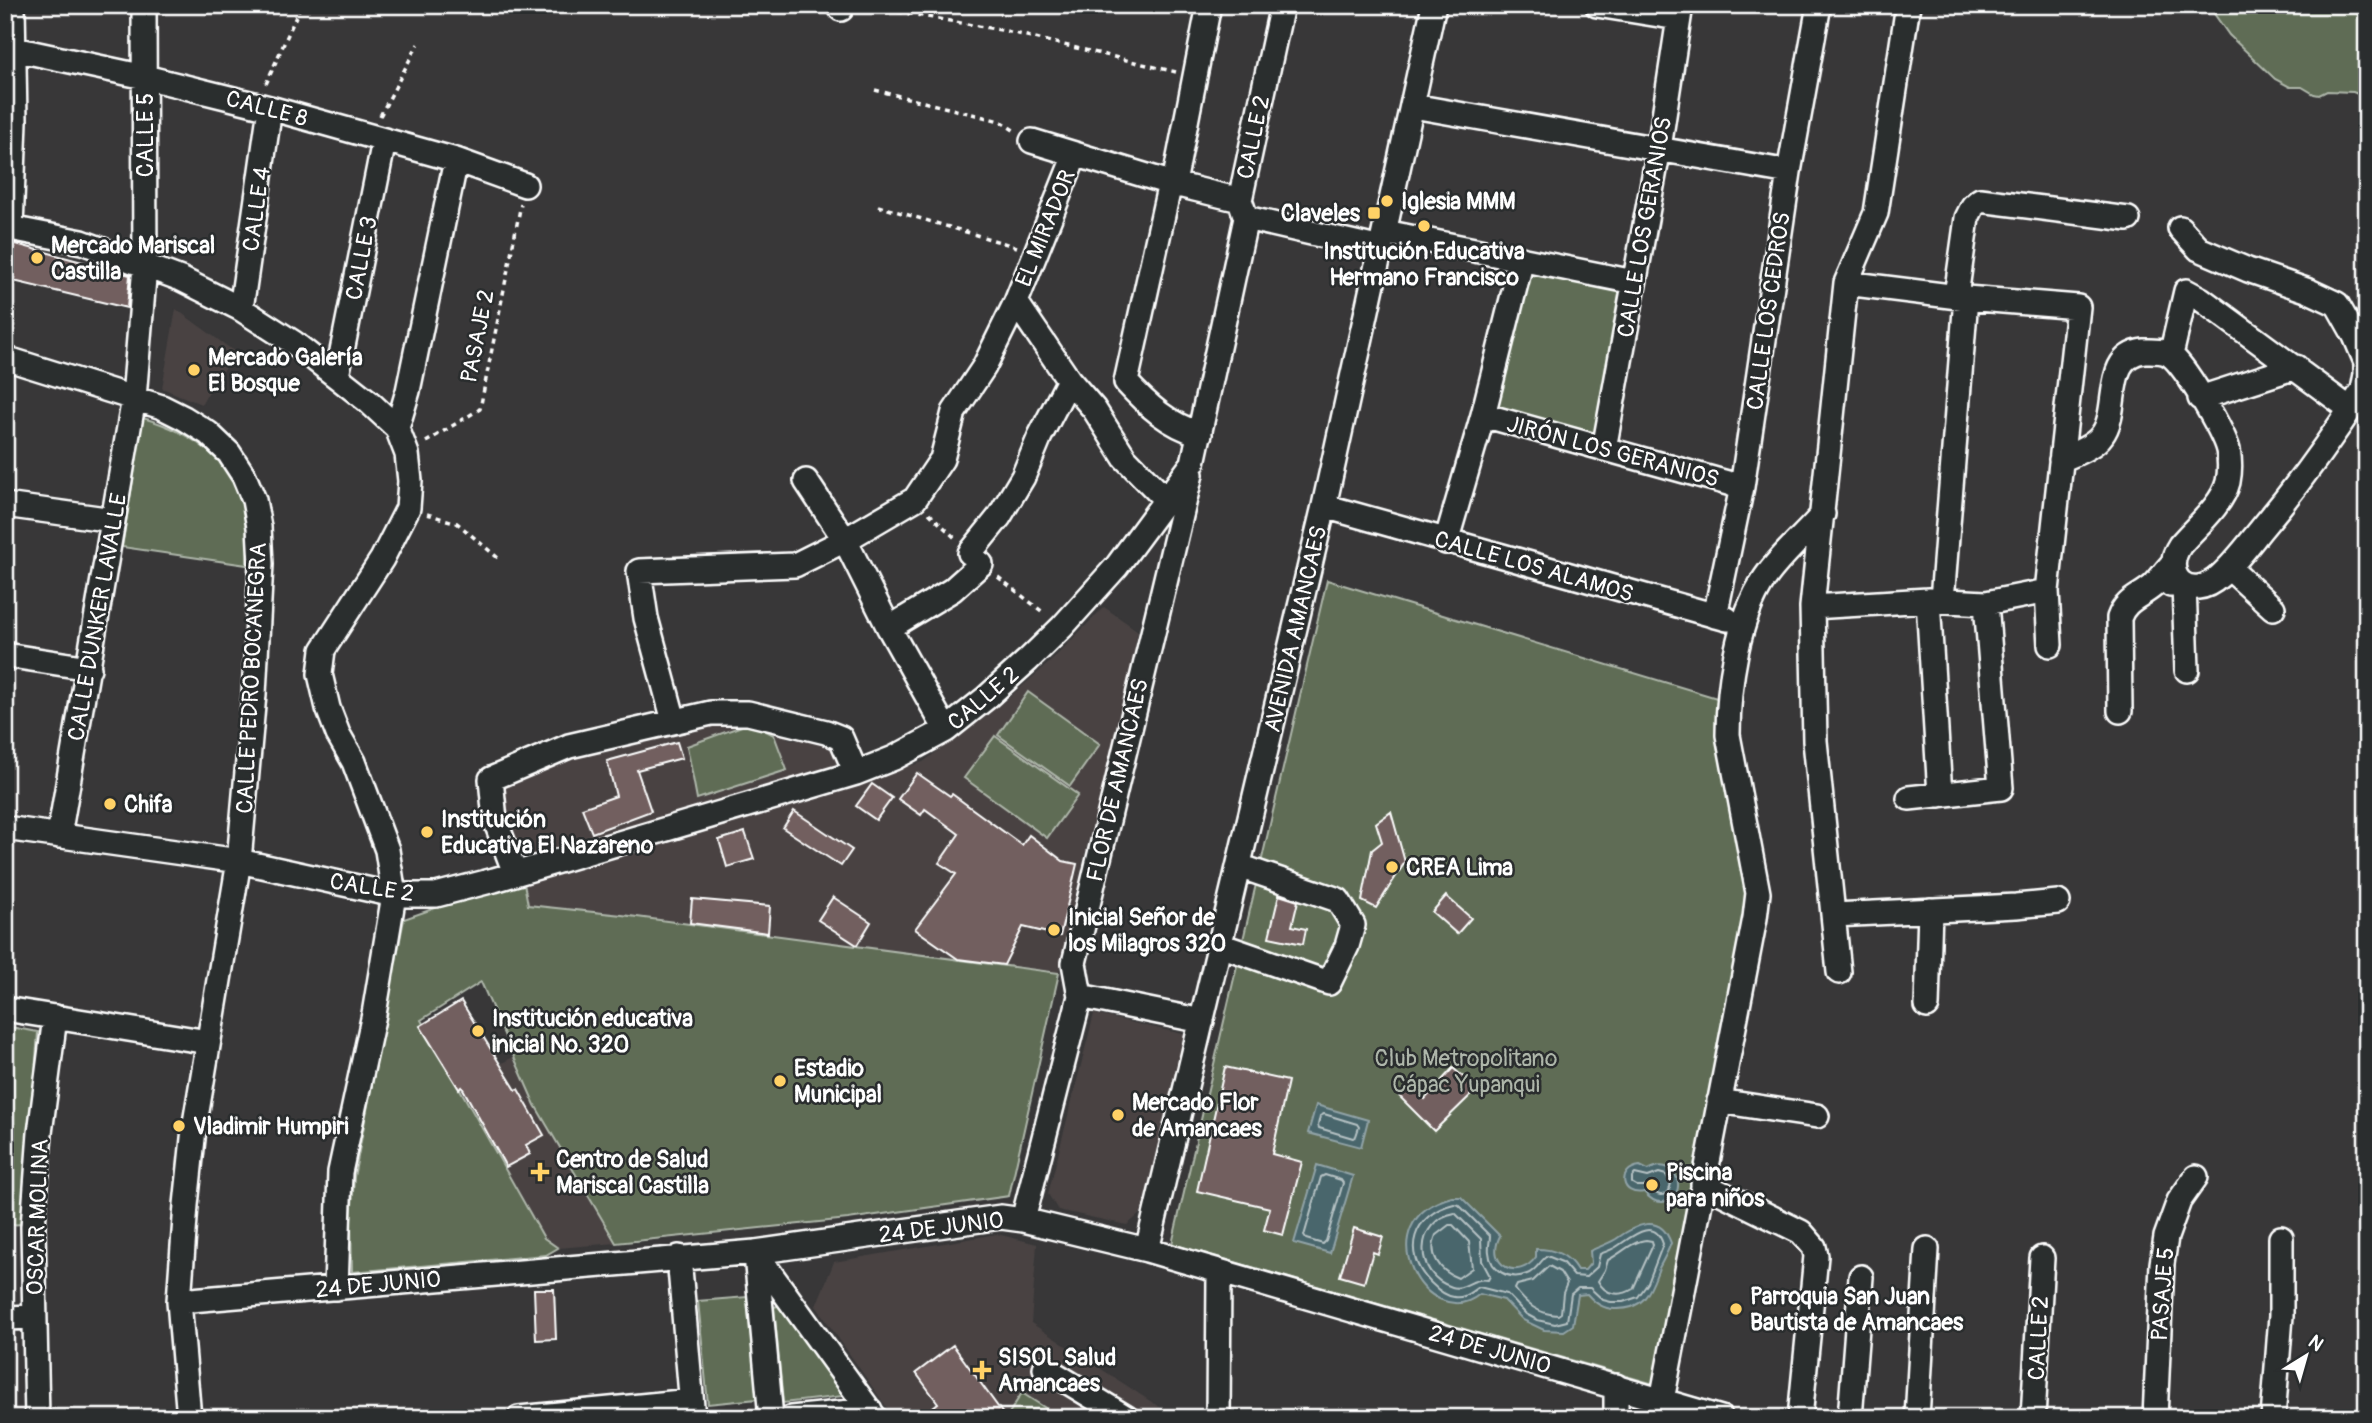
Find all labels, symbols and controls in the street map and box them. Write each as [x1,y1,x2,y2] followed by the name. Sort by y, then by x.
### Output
[223,84,311,133] street label: CALLE 8
[131,93,160,177] street label: CALLE 5
[1230,93,1276,182] street label: CALLE 2
[1611,115,1678,340] street label: CALLE LOS GERANIOS
[236,165,277,253] street label: CALLE 4
[1009,165,1082,291] street label: EL MIRADOR
[1401,187,1516,216] place label: Iglesia MMM
[1379,193,1395,209] marker: Iglesia MMM
[1281,199,1361,228] place label: Claveles
[1366,205,1382,221] marker: Claveles
[1740,210,1797,412] street label: CALLE LOS CEDROS
[339,214,384,303] street label: CALLE 3
[1416,218,1432,234] marker: Institución Educativa Hermano Francisco
[51,231,215,286] place label: Mercado Mariscal Castilla
[1323,237,1525,292] place label: Institución Educativa Hermano Francisco
[29,250,45,266] marker: Mercado Mariscal Castilla
[454,287,501,385] street label: PASAJE 2
[208,343,363,398] place label: Mercado Galería El Bosque
[186,362,202,378] marker: Mercado Galería El Bosque
[1504,408,1722,494] street label: JIRÓN LOS GERANIOS
[61,491,134,743] street label: CALLE DUNKER LAVALLE
[1258,523,1333,735] street label: AVENIDA AMANCAES
[1431,524,1637,609] street label: CALLE LOS ALAMOS
[230,542,273,814] street label: CALLE PEDRO BOCANEGRA
[941,660,1025,737] street label: CALLE 2
[1080,676,1155,884] street label: FLOR DE AMANCAES
[124,790,173,819] place label: Chifa
[102,796,118,812] marker: Chifa
[441,805,654,860] place label: Institución Educativa El Nazareno
[419,824,435,840] marker: Institución Educativa El Nazareno
[1406,853,1513,882] place label: CREA Lima
[1384,859,1400,875] marker: CREA Lima
[328,867,416,908] street label: CALLE 2
[1068,903,1226,958] place label: Inicial Señor de los Milagros 320
[1046,922,1062,938] marker: Inicial Señor de los Milagros 320
[492,1004,693,1059] place label: Institución educativa inicial No. 320
[470,1023,486,1039] marker: Institución educativa inicial No. 320
[1375,1044,1557,1099] park label: Club Metropolitano Cápac Yupanqui
[794,1054,882,1109] place label: Estadio Municipal
[772,1073,788,1089] marker: Estadio Municipal
[1132,1088,1262,1143] place label: Mercado Flor de Amancaes
[1110,1107,1126,1123] marker: Mercado Flor de Amancaes
[193,1112,349,1141] place label: Vladimir Humpiri
[171,1118,187,1134] marker: Vladimir Humpiri
[20,1138,55,1296] street label: OSCAR MOLINA
[556,1145,709,1200] place label: Centro de Salud Mariscal Castilla
[1666,1158,1765,1213] place label: Piscina para niños
[530,1162,550,1182] marker: Centro de Salud Mariscal Castilla
[1644,1177,1660,1193] marker: Piscina para niños
[877,1205,1005,1250] street label: 24 DE JUNIO
[2145,1246,2180,1342] street label: PASAJE 5
[314,1265,442,1304] street label: 24 DE JUNIO
[1750,1282,1964,1337] place label: Parroquia San Juan Bautista de Amancaes
[2022,1295,2055,1381] street label: CALLE 2
[1728,1301,1744,1317] marker: Parroquia San Juan Bautista de Amancaes
[1426,1318,1554,1381] street label: 24 DE JUNIO
[2270,1322,2340,1392] north arrow
[2303,1330,2328,1357] text: N
[998,1343,1116,1398] place label: SISOL Salud Amancaes
[972,1360,992,1380] marker: SISOL Salud Amancaes

